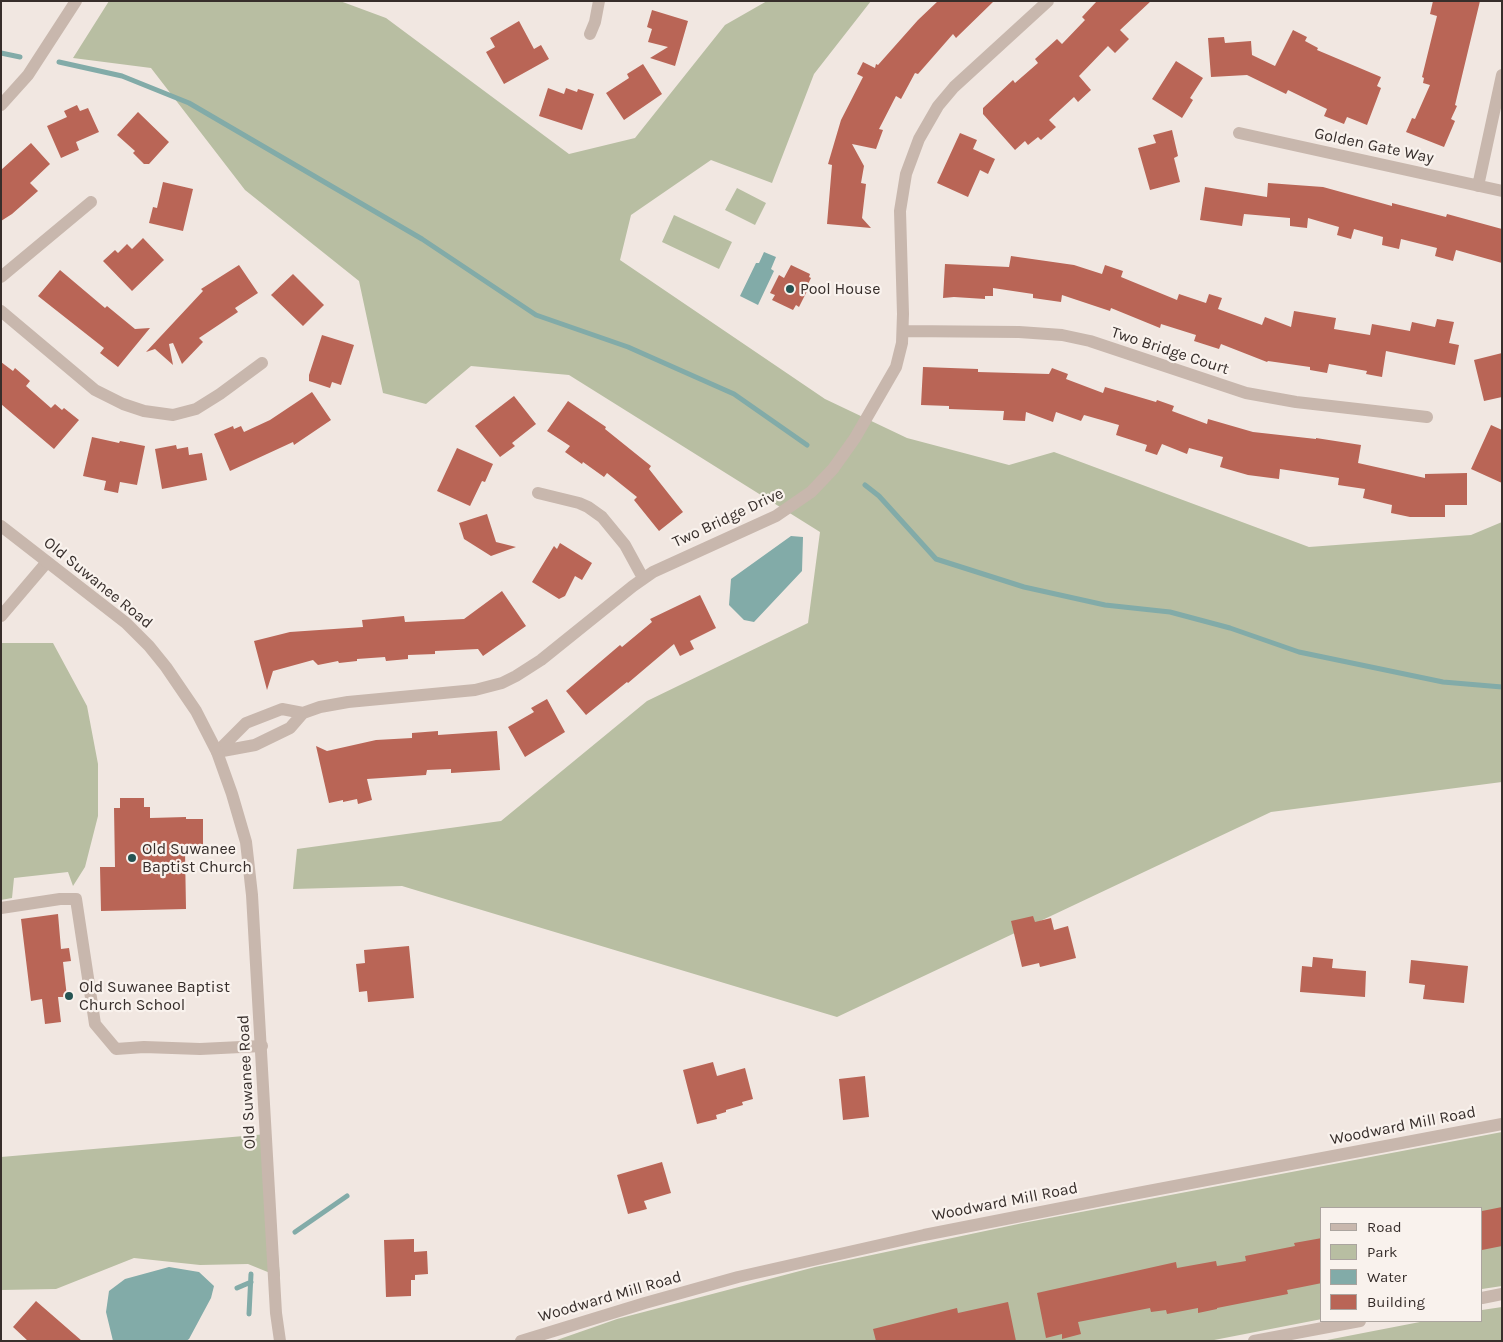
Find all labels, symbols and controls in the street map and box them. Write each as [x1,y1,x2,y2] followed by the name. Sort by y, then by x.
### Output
[1312,124,1436,168] street label: Golden Gate Way
[800,279,880,299] place label: Pool House
[784,283,796,295] marker: Pool House
[1109,323,1231,379] street label: Two Bridge Court
[670,484,786,552] street label: Two Bridge Drive
[40,533,156,633] street label: Old Suwanee Road
[142,839,252,877] place label: Old Suwanee Baptist Church
[126,852,138,864] marker: Old Suwanee Baptist Church
[79,977,230,1015] place label: Old Suwanee Baptist Church School
[63,990,75,1002] marker: Old Suwanee Baptist Church School
[234,1014,260,1150] street label: Old Suwanee Road
[1328,1102,1478,1150] street label: Woodward Mill Road
[930,1178,1080,1226] street label: Woodward Mill Road
[1320,1207,1483,1322] legend
[1367,1218,1402,1236] text: Road
[1367,1243,1397,1261] text: Park
[536,1267,684,1327] street label: Woodward Mill Road
[1367,1268,1407,1286] text: Water
[1367,1293,1425,1311] text: Building

